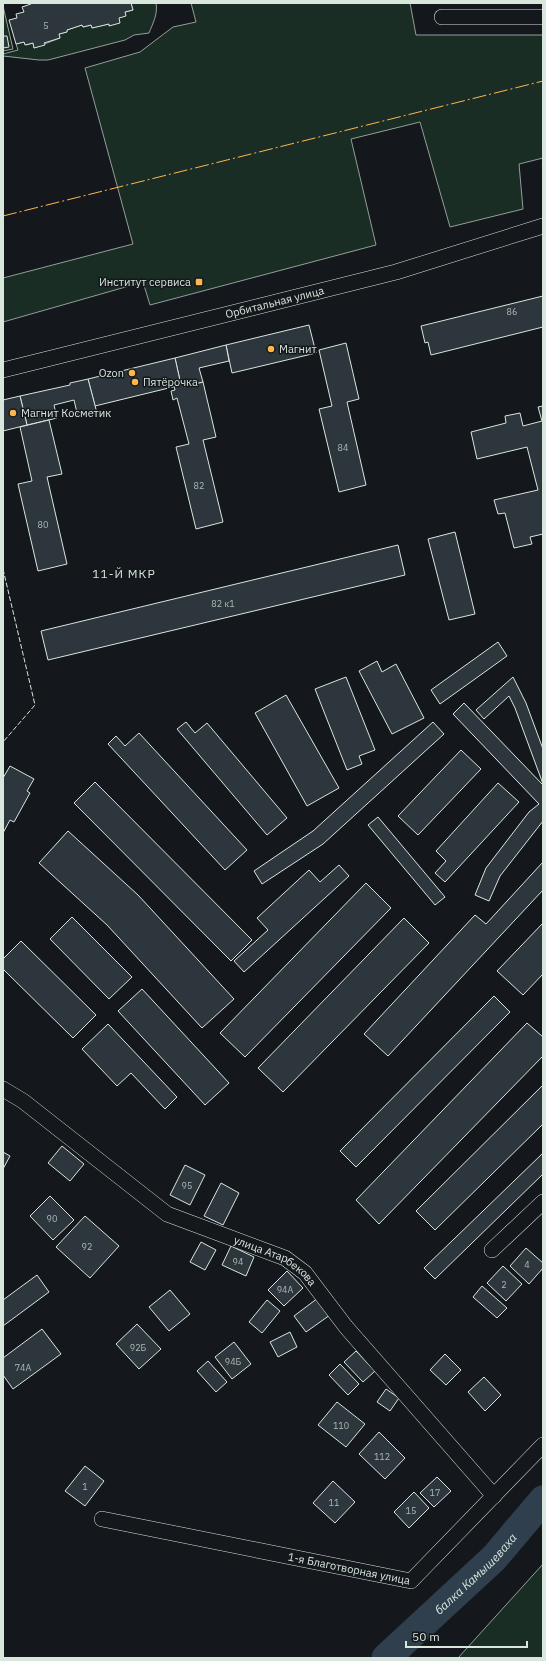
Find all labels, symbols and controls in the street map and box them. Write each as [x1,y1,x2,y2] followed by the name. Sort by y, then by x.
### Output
[43,20,49,31] house number: 5
[99,275,191,289] place label: Институт сервиса
[194,277,204,287] marker: Институт сервиса
[224,283,326,321] street label: Орбитальная улица
[507,306,517,317] house number: 86
[279,342,317,356] place label: Магнит
[266,344,276,354] marker: Магнит
[99,366,124,380] place label: Ozon
[127,368,137,378] marker: Ozon
[143,375,198,389] place label: Пятёрочка
[130,377,140,387] marker: Пятёрочка
[21,406,111,420] place label: Магнит Косметик
[8,408,18,418] marker: Магнит Косметик
[338,442,348,453] house number: 84
[194,480,204,491] house number: 82
[38,519,48,530] house number: 80
[92,566,156,581] district label: 11-Й МКР
[211,598,235,609] house number: 82 к1
[182,1180,192,1191] house number: 95
[47,1213,57,1224] house number: 90
[232,1233,319,1289] street label: улица Атарбекова
[82,1241,92,1252] house number: 92
[233,1256,243,1267] house number: 94
[524,1259,530,1270] house number: 4
[501,1279,507,1290] house number: 2
[277,1284,294,1295] house number: 94А
[130,1342,147,1353] house number: 92Б
[225,1356,242,1367] house number: 94Б
[15,1362,32,1373] house number: 74А
[333,1420,349,1431] house number: 110
[374,1451,390,1462] house number: 112
[82,1481,88,1492] house number: 1
[430,1487,440,1498] house number: 17
[329,1497,339,1508] house number: 11
[406,1505,416,1516] house number: 15
[431,1530,519,1617] water label: балка Камышеваха
[287,1549,412,1588] street label: 1-я Благотворная улица
[406,1623,527,1649] scale bar
[412,1629,440,1644] text: 50 m

